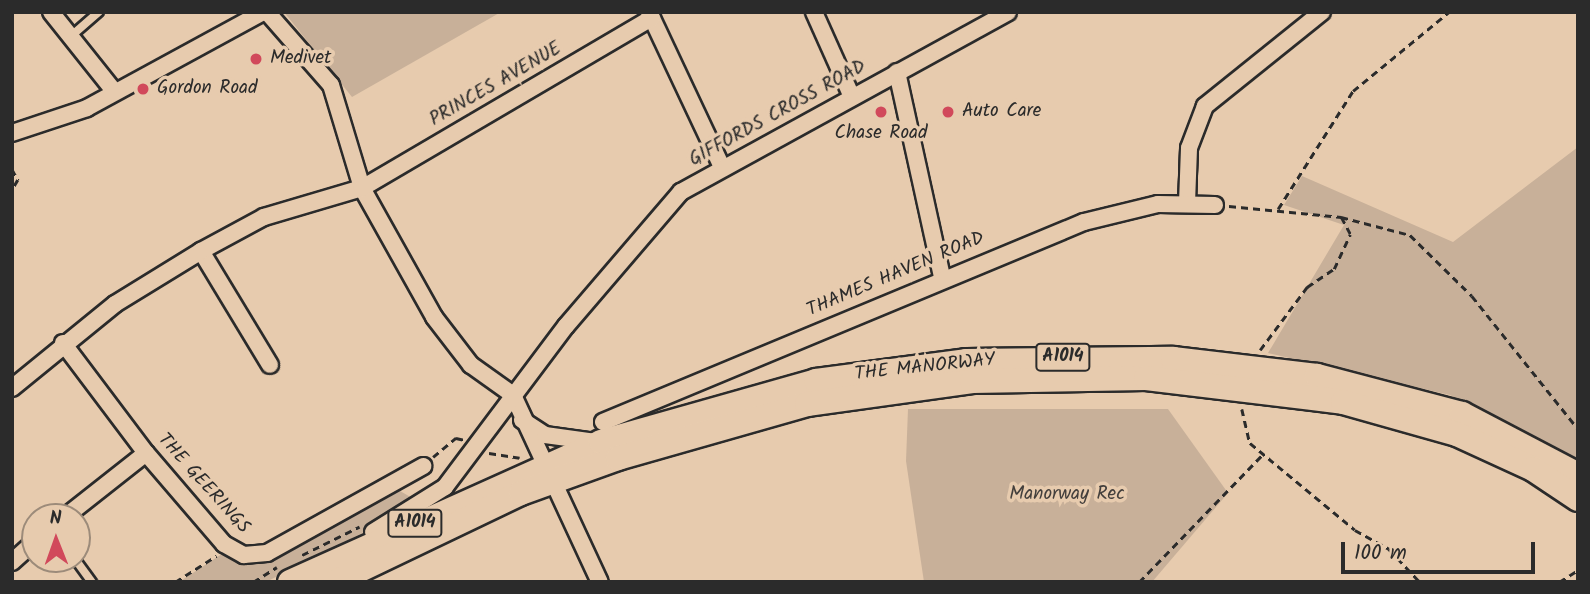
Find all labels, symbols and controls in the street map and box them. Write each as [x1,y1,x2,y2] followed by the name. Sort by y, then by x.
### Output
[426,38,566,132] street label: PRINCES AVENUE
[270,48,331,70] place label: Medivet
[248,51,264,67] marker: Medivet
[686,56,870,172] street label: GIFFORDS CROSS ROAD
[157,78,257,100] place label: Gordon Road
[135,81,151,97] marker: Gordon Road
[962,101,1041,123] place label: Auto Care
[873,104,889,120] marker: Chase Road
[940,104,956,120] marker: Auto Care
[835,123,927,145] place label: Chase Road
[804,227,988,323] street label: THAMES HAVEN ROAD
[1035,342,1091,372] road number: A1014
[854,349,996,387] street label: THE MANORWAY
[152,429,254,539] street label: THE GEERINGS
[1009,484,1125,506] park label: Manorway Rec
[21,503,91,573] north arrow
[49,504,62,534] text: N
[387,508,443,538] road number: A1014
[1345,528,1539,572] scale bar
[1354,537,1407,570] text: 100 m

